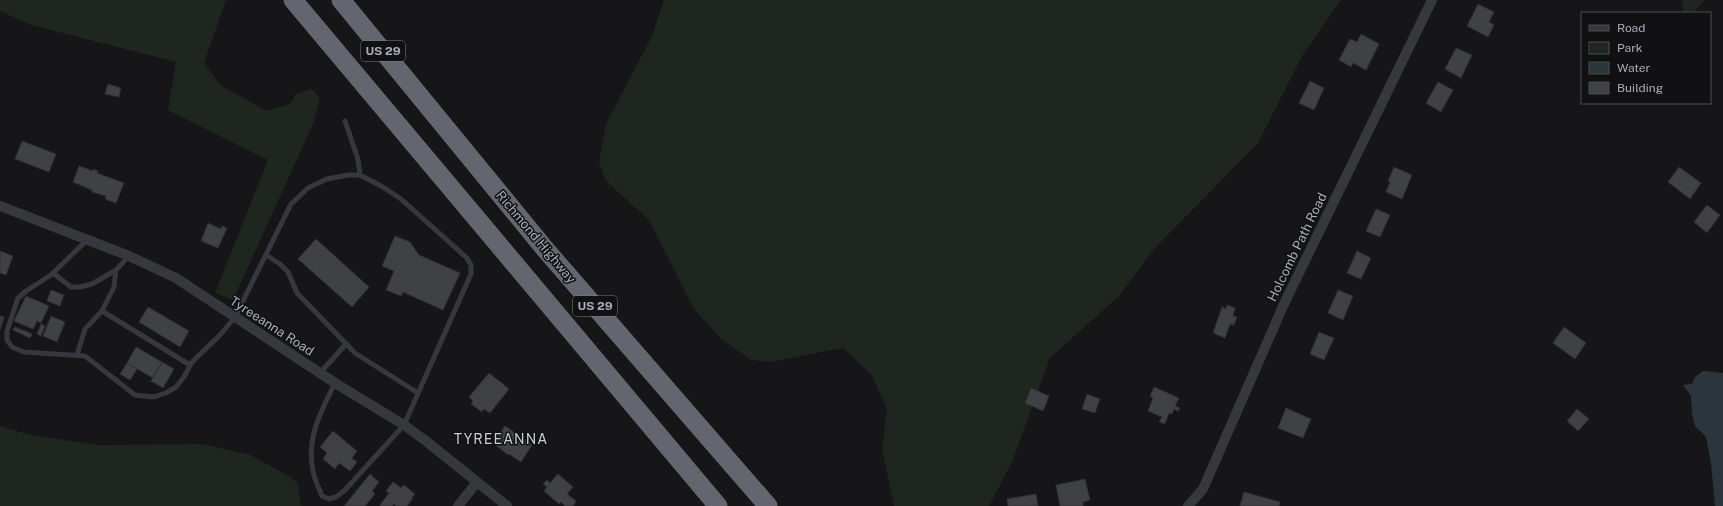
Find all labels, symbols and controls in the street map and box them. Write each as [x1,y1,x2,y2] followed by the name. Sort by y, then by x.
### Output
[1581,12,1711,104] legend
[1617,21,1645,35] text: Road
[361,41,405,61] road number: US 29
[1617,41,1643,55] text: Park
[1617,61,1651,75] text: Water
[1617,81,1663,95] text: Building
[493,188,579,286] street label: Richmond Highway
[1264,190,1330,304] street label: Holcomb Path Road
[227,293,317,359] street label: Tyreeanna Road
[573,296,617,316] road number: US 29
[454,431,548,447] district label: TYREEANNA

